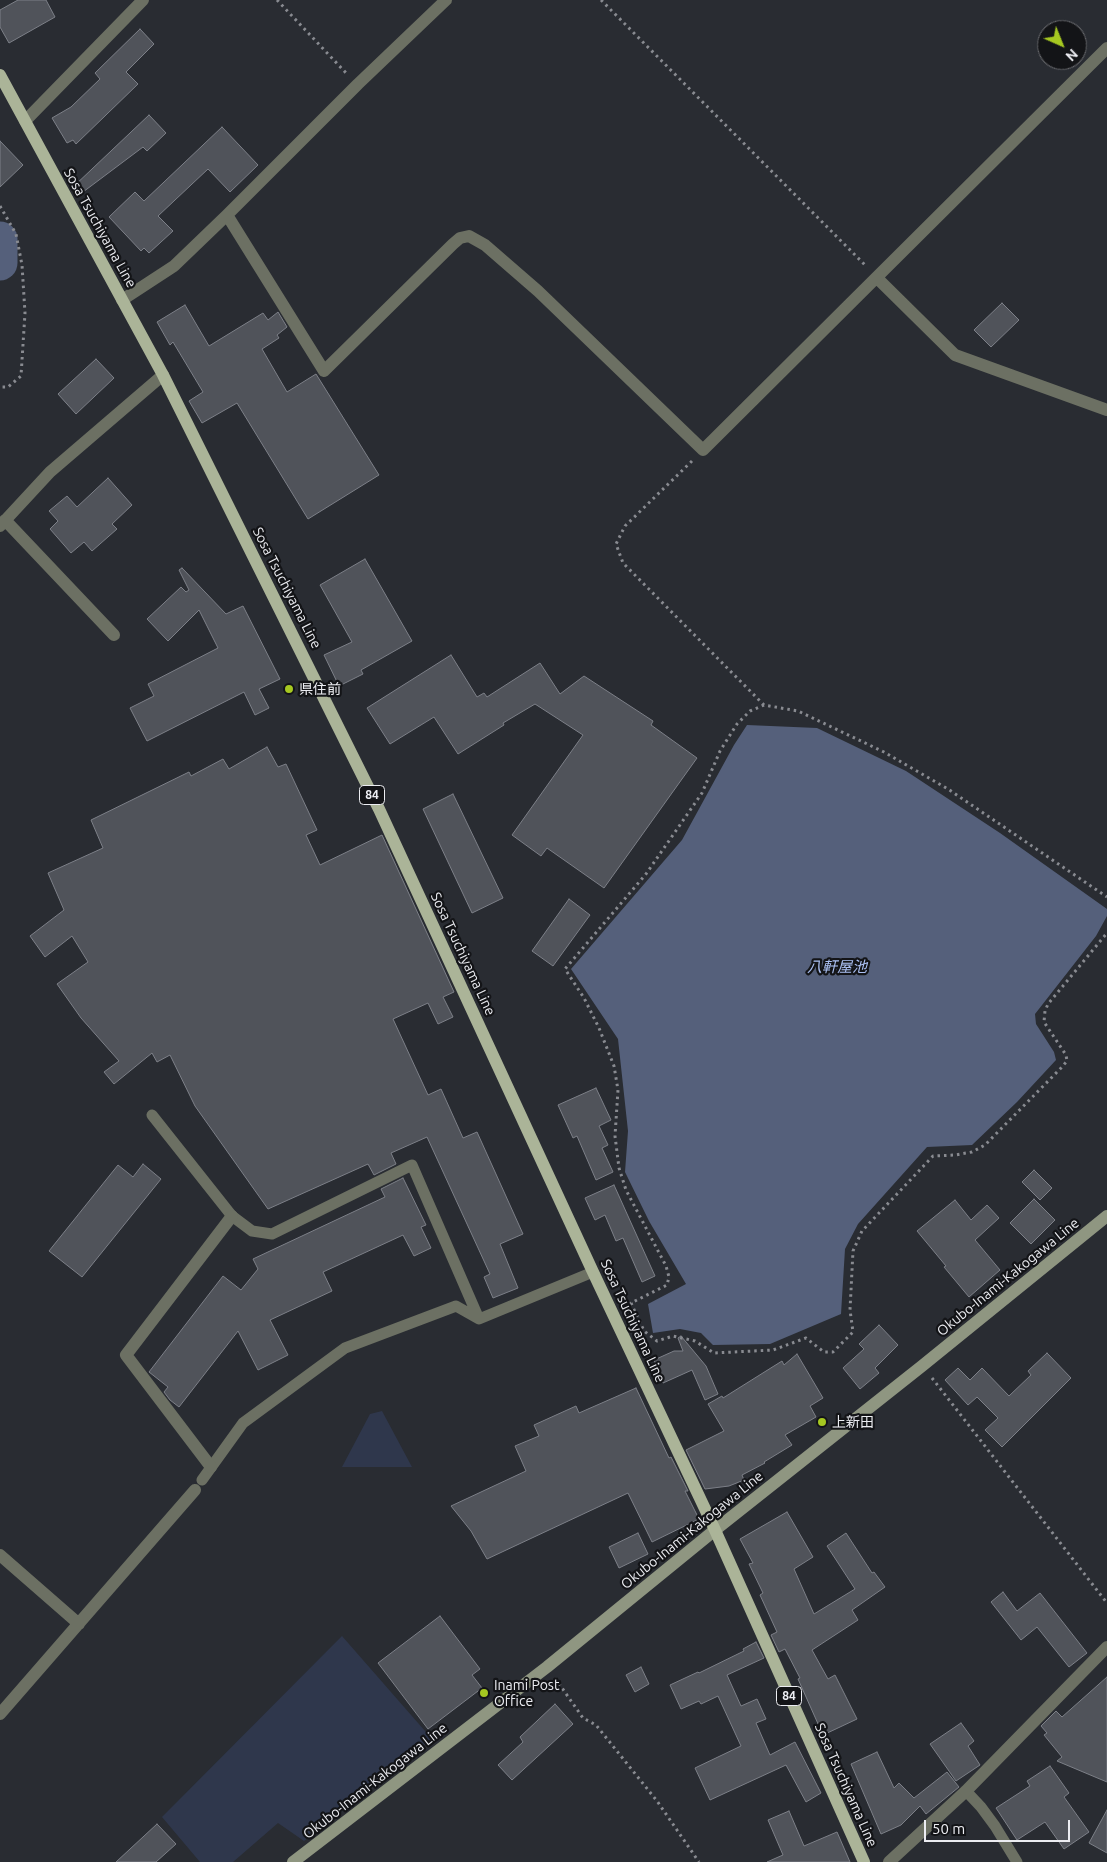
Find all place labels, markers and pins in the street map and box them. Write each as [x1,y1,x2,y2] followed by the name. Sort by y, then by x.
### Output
[299,681,341,697] place label: 県住前
[283,683,295,695] marker: 県住前
[832,1414,874,1430] place label: 上新田
[816,1416,828,1428] marker: 上新田
[494,1677,559,1710] place label: Inami Post Office
[478,1687,490,1699] marker: Inami Post Office

